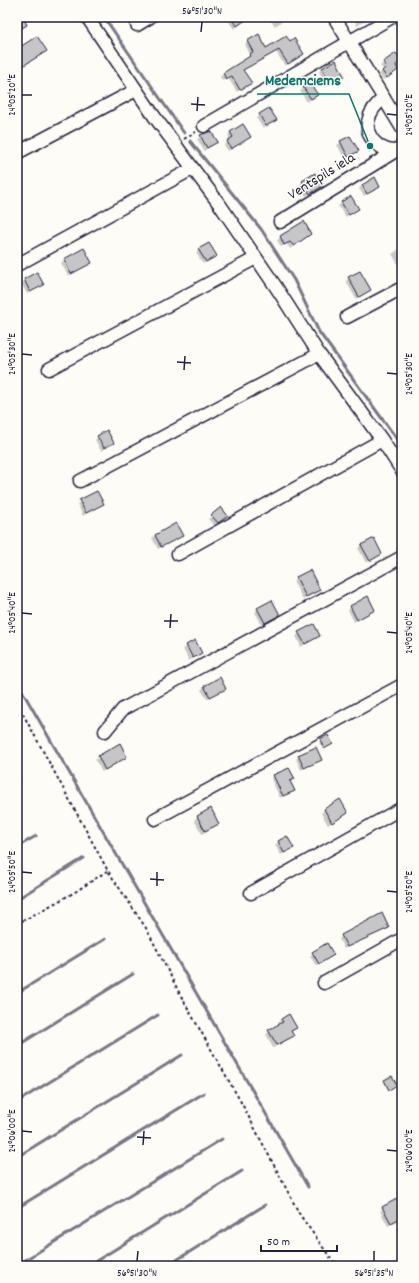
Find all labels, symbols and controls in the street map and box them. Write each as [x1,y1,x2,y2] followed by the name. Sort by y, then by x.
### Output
[182,5,222,19] text: 56°51'30"N
[257,66,349,94] callout: Medemciems
[265,70,341,93] text: Medemciems
[6,74,20,116] text: 24°05'20"E
[403,94,417,136] text: 24°05'20"E
[284,147,361,206] street label: Ventspils iela
[6,333,20,375] text: 24°05'30"E
[403,353,417,395] text: 24°05'30"E
[6,592,20,634] text: 24°05'40"E
[403,612,417,654] text: 24°05'40"E
[6,851,20,893] text: 24°05'50"E
[403,871,417,913] text: 24°05'50"E
[6,1109,20,1153] text: 24°06'00"E
[403,1129,417,1173] text: 24°06'00"E
[261,1227,337,1253] scale bar
[267,1234,290,1251] text: 50 m
[117,1267,157,1281] text: 56°51'30"N
[354,1267,394,1281] text: 56°51'35"N

